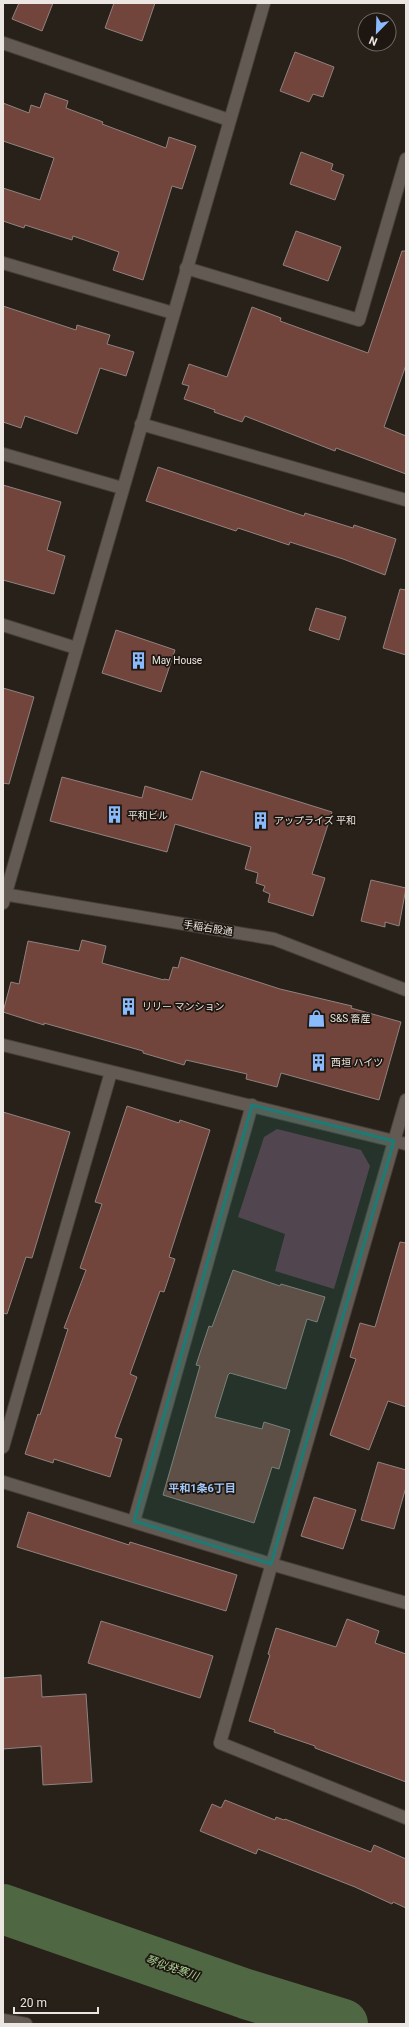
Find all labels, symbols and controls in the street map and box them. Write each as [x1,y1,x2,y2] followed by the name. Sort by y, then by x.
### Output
[357,12,397,52] north arrow
[367,33,379,48] text: N
[129,650,149,670] building icon: May House
[152,655,202,666] place label: May House
[105,805,125,825] building icon: 平和ビル
[128,810,168,821] place label: 平和ビル
[251,810,271,830] building icon: アップライズ 平和
[274,815,356,826] place label: アップライズ 平和
[182,919,234,937] street label: 手稲右股通
[119,996,139,1016] building icon: リリー マンション
[142,1001,224,1012] place label: リリー マンション
[307,1008,327,1028] shop icon: S&S 畜産
[330,1013,371,1024] place label: S&S 畜産
[308,1052,328,1072] building icon: 西垣 ハイツ
[331,1057,383,1068] place label: 西垣 ハイツ
[168,1482,236,1495] district label: 平和1条6丁目
[144,1953,201,1983] water label: 琴似発寒川
[14,1989,98,2015] scale bar
[20,1996,47,2010] text: 20 m

